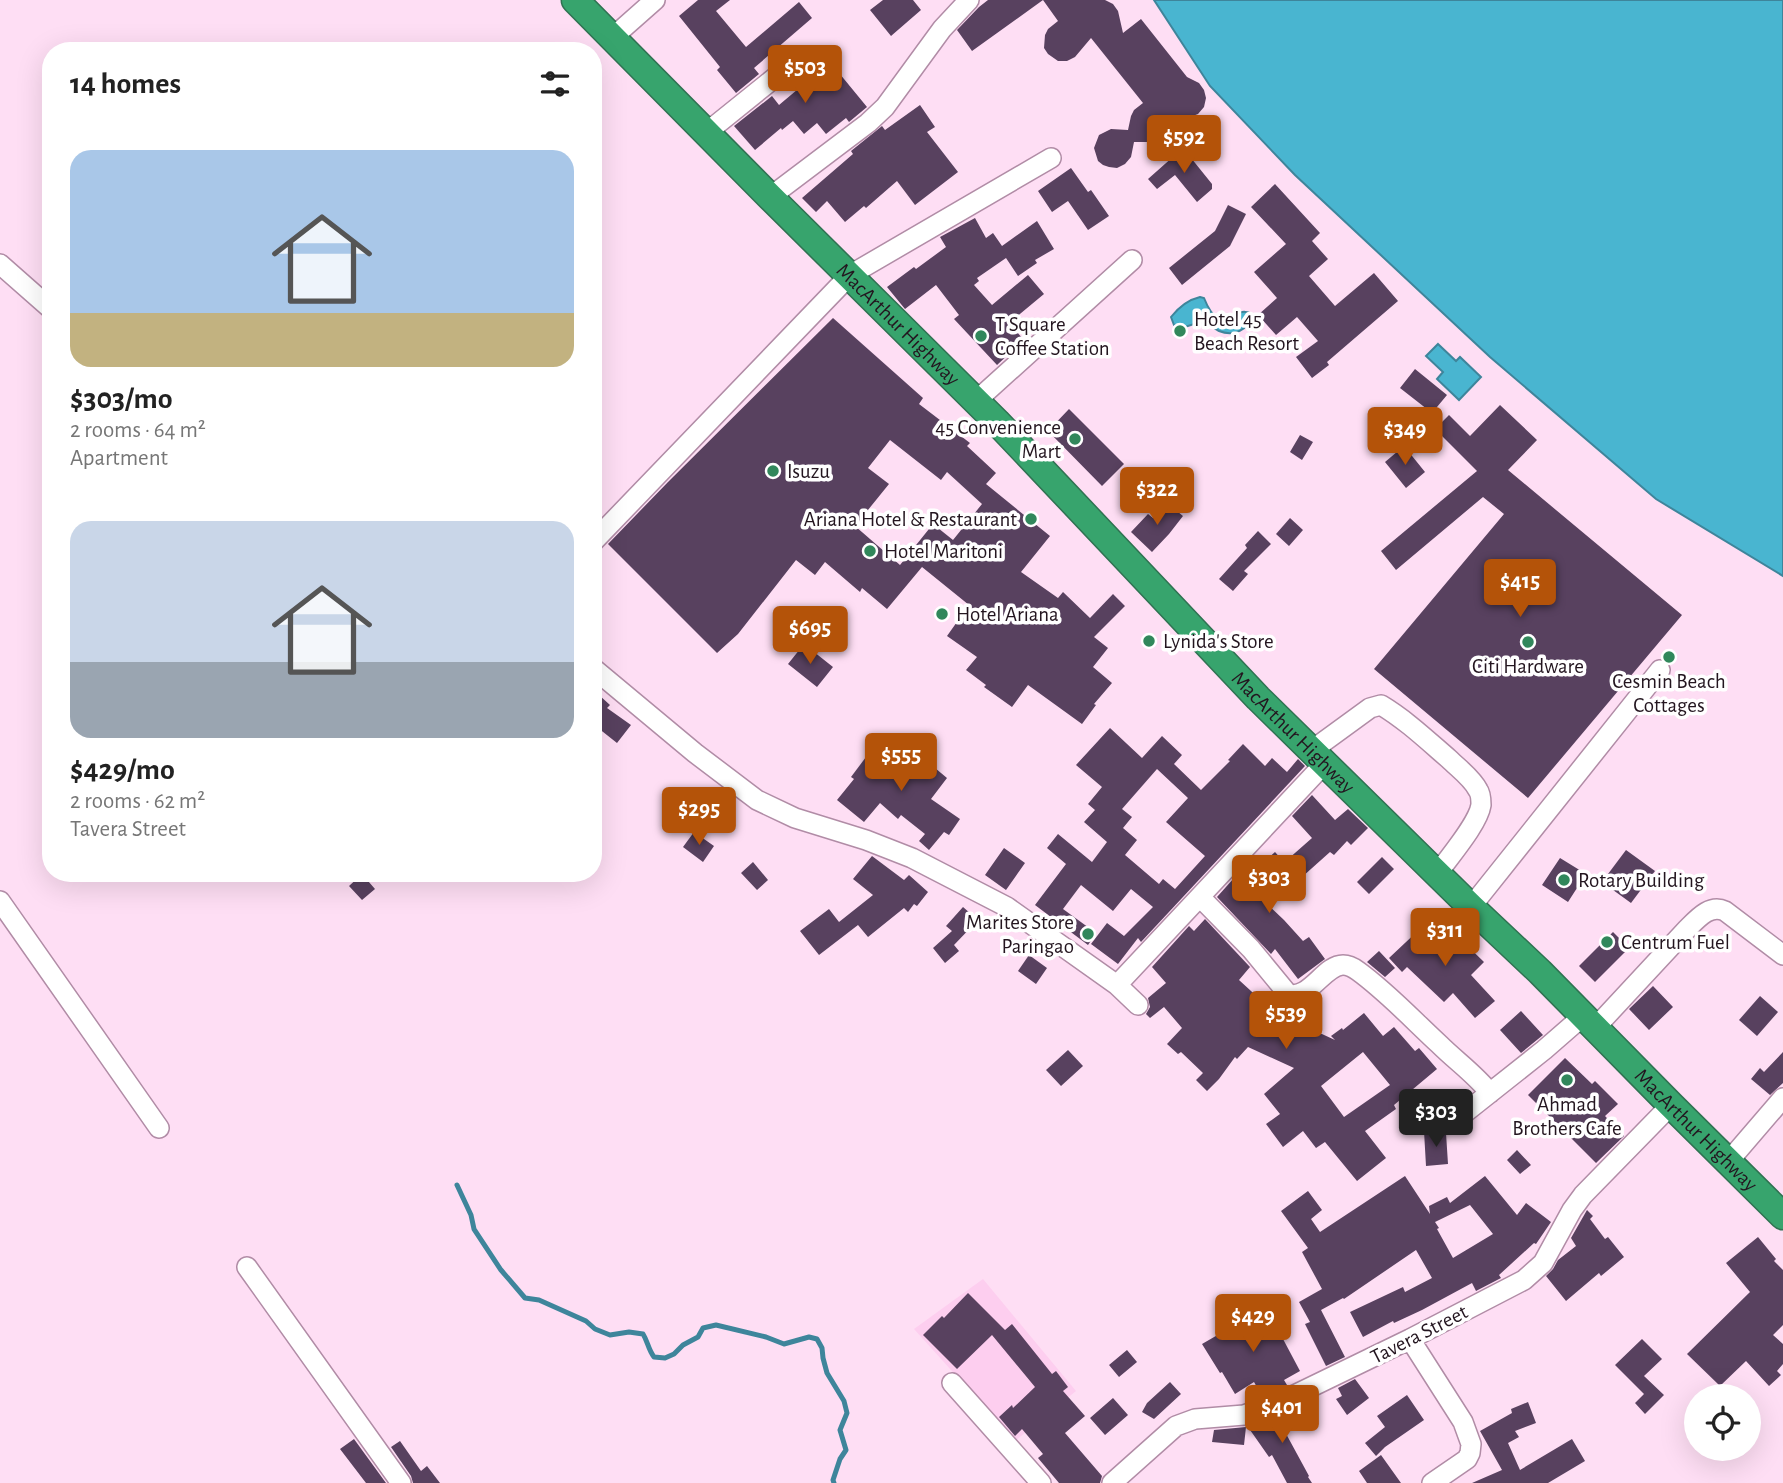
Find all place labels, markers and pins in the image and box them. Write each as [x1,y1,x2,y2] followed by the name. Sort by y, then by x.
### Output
[764,46,846,105] pin: $503
[1143,116,1225,175] pin: $592
[1194,309,1299,354] place label: Hotel 45 Beach Resort
[995,314,1110,359] place label: T Square Coffee Station
[1172,323,1188,339] marker: Hotel 45 Beach Resort
[973,328,989,344] marker: T Square Coffee Station
[1364,407,1446,467] pin: $349
[935,417,1061,462] place label: 45 Convenience Mart
[1067,431,1083,447] marker: 45 Convenience Mart
[787,461,830,482] place label: Isuzu
[765,463,781,479] marker: Isuzu
[1116,468,1198,527] pin: $322
[804,509,1017,530] place label: Ariana Hotel & Restaurant
[1023,511,1039,527] marker: Ariana Hotel & Restaurant
[884,541,1003,562] place label: Hotel Maritoni
[862,543,878,559] marker: Hotel Maritoni
[1479,560,1561,619] pin: $415
[956,604,1059,625] place label: Hotel Ariana
[769,606,851,666] pin: $695
[934,606,950,622] marker: Hotel Ariana
[1163,631,1274,652] place label: Lynida's Store
[1141,633,1157,649] marker: Lynida's Store
[1520,634,1536,650] marker: Citi Hardware
[1661,649,1677,665] marker: Cesmin Beach Cottages
[1472,656,1584,677] place label: Citi Hardware
[1612,671,1726,716] place label: Cesmin Beach Cottages
[860,734,942,793] pin: $555
[658,788,740,847] pin: $295
[1228,856,1310,915] pin: $303
[1578,870,1705,891] place label: Rotary Building
[1556,872,1572,888] marker: Rotary Building
[1404,908,1486,968] pin: $311
[966,912,1074,957] place label: Marites Store Paringao
[1080,926,1096,942] marker: Marites Store Paringao
[1621,932,1730,953] place label: Centrum Fuel
[1599,934,1615,950] marker: Centrum Fuel
[1245,992,1327,1051] pin: $539
[1559,1072,1575,1088] marker: Ahmad Brothers Cafe
[1395,1090,1477,1149] pin: $303
[1512,1094,1622,1139] place label: Ahmad Brothers Cafe
[1212,1294,1294,1354] pin: $429
[1241,1386,1323,1445] pin: $401

